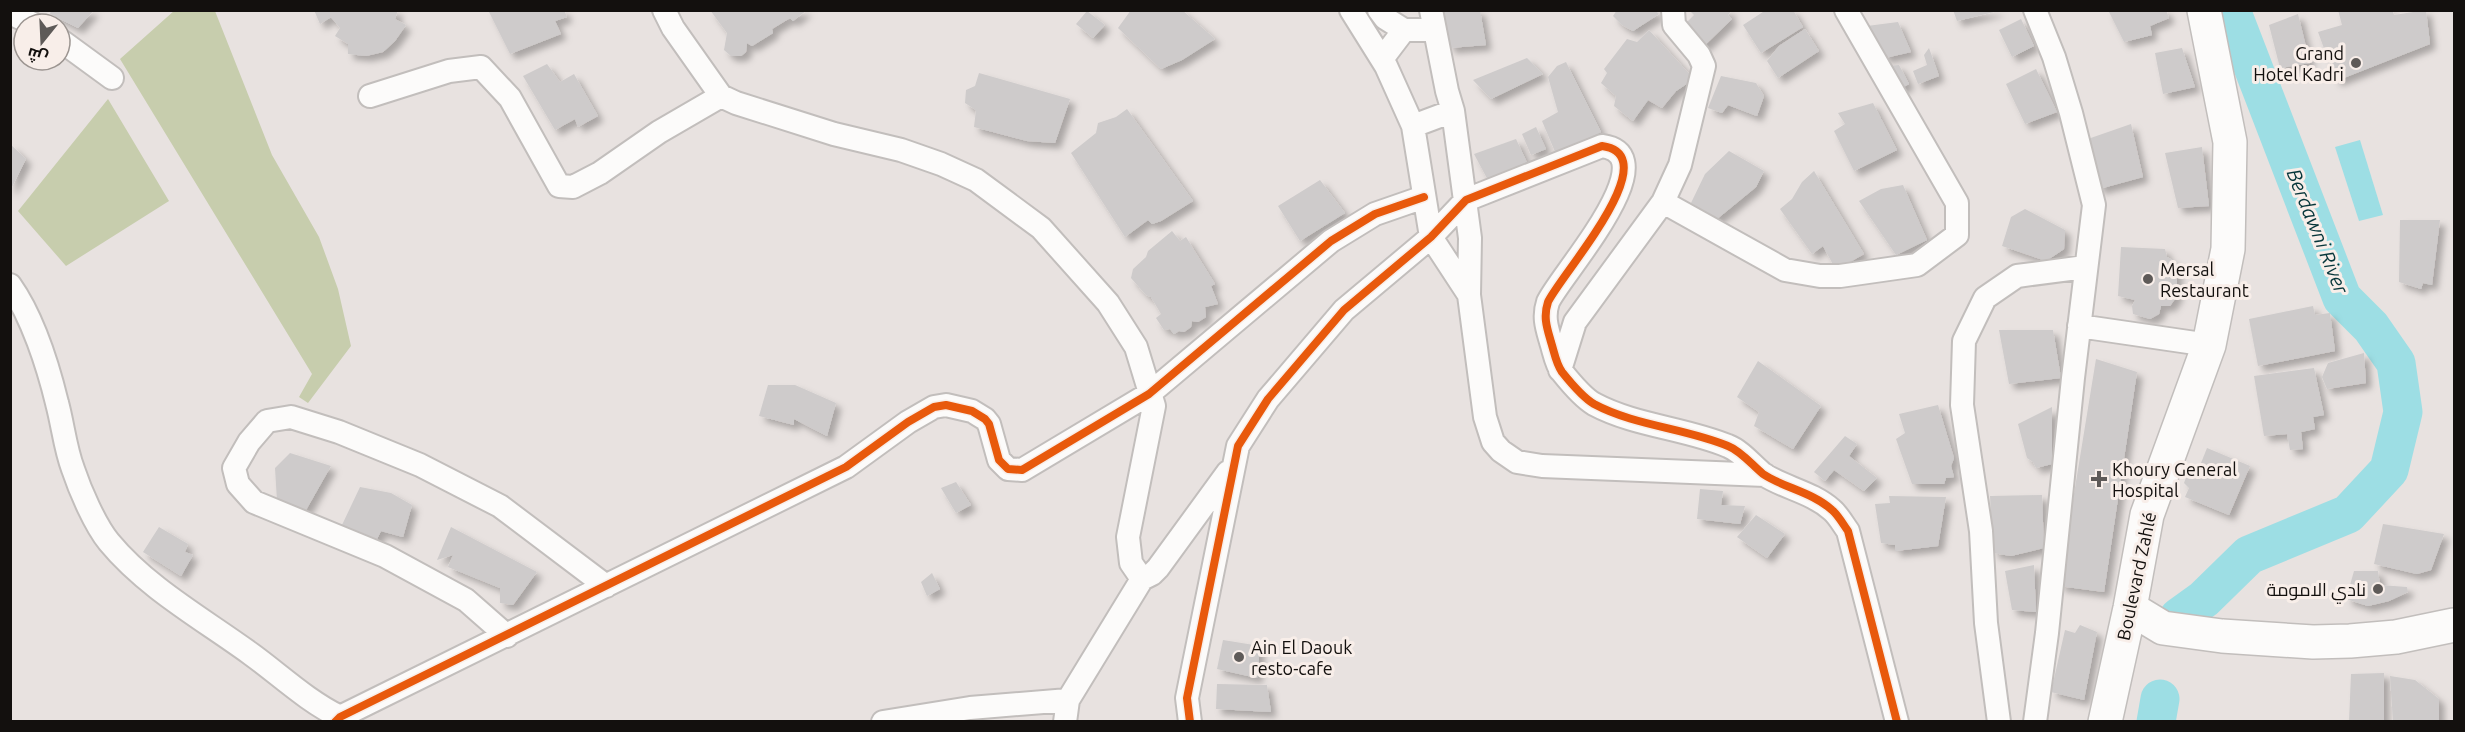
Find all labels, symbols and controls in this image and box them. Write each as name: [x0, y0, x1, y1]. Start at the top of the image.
north arrow: [12, 12, 72, 72]
place label: Grand Hotel Kadri: [2253, 43, 2344, 84]
text: ش: [25, 44, 50, 68]
marker: Grand Hotel Kadri: [2349, 56, 2363, 70]
water label: Berdawni River: [2282, 165, 2354, 298]
place label: Mersal Restaurant: [2160, 259, 2249, 300]
marker: Mersal Restaurant: [2141, 272, 2155, 286]
place label: Khoury General Hospital: [2112, 459, 2237, 500]
marker: Khoury General Hospital: [2090, 470, 2108, 488]
street label: Boulevard Zahlé: [2113, 510, 2159, 642]
place label: نادي الامومة: [2267, 579, 2366, 604]
marker: نادي الامومة: [2371, 582, 2385, 596]
place label: Ain El Daouk resto-cafe: [1251, 637, 1352, 678]
marker: Ain El Daouk resto-cafe: [1232, 650, 1246, 664]

